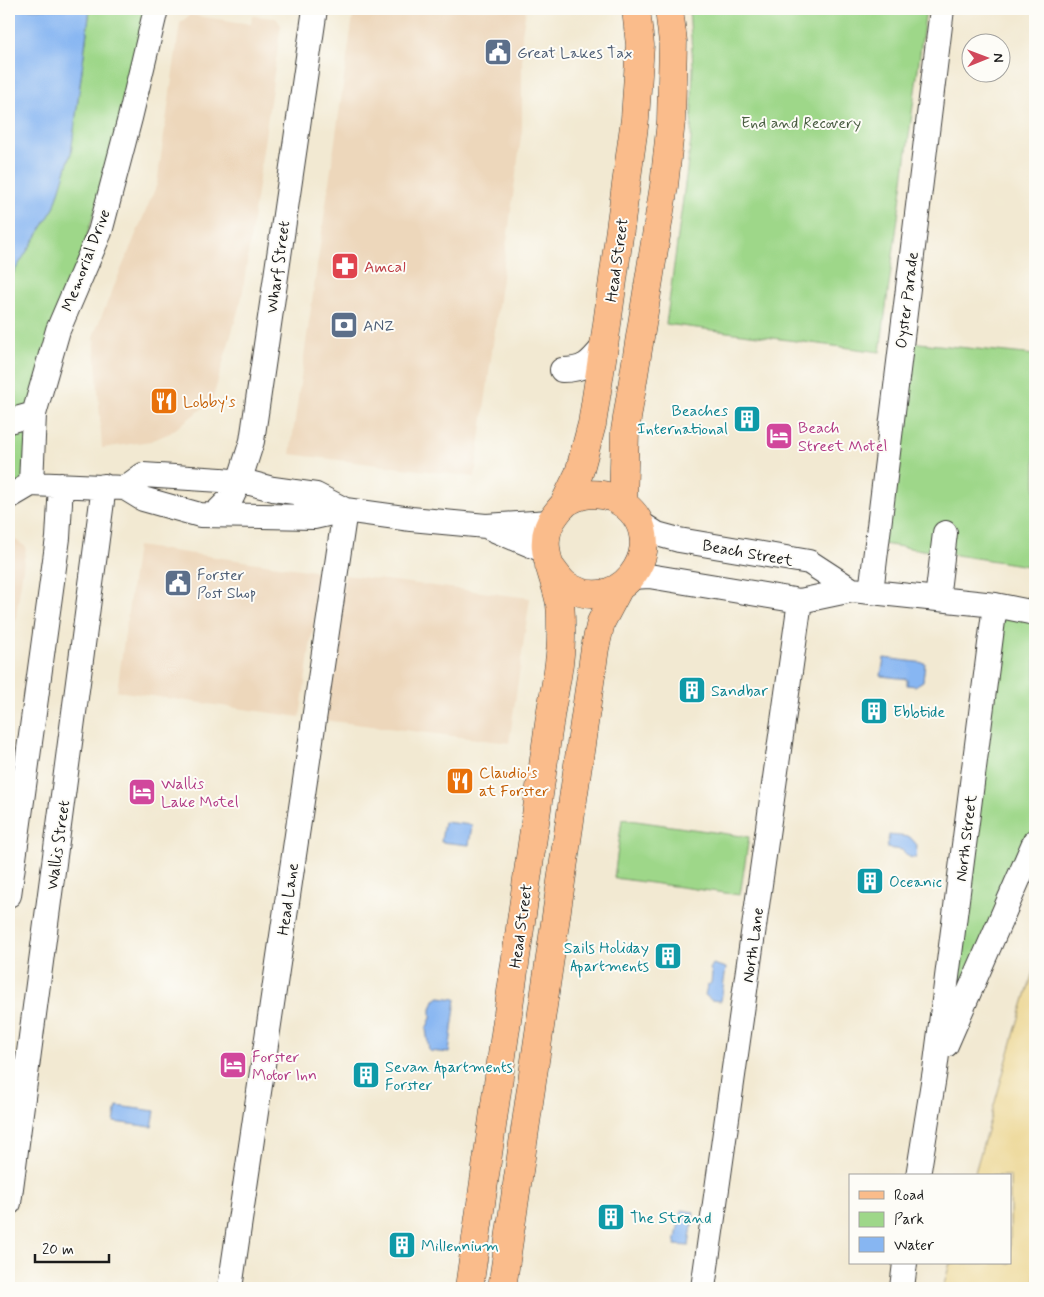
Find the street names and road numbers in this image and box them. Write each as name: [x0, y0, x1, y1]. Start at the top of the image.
street label: Memorial Drive: [57, 206, 116, 315]
street label: Head Street: [601, 216, 634, 304]
street label: Wharf Street: [262, 220, 295, 315]
street label: Oyster Parade: [891, 251, 924, 350]
street label: Beach Street: [701, 535, 795, 572]
street label: North Street: [951, 793, 982, 883]
street label: Wallis Street: [42, 799, 75, 891]
street label: Head Lane: [273, 861, 304, 937]
street label: Head Street: [505, 882, 538, 970]
street label: North Lane: [738, 906, 769, 984]

